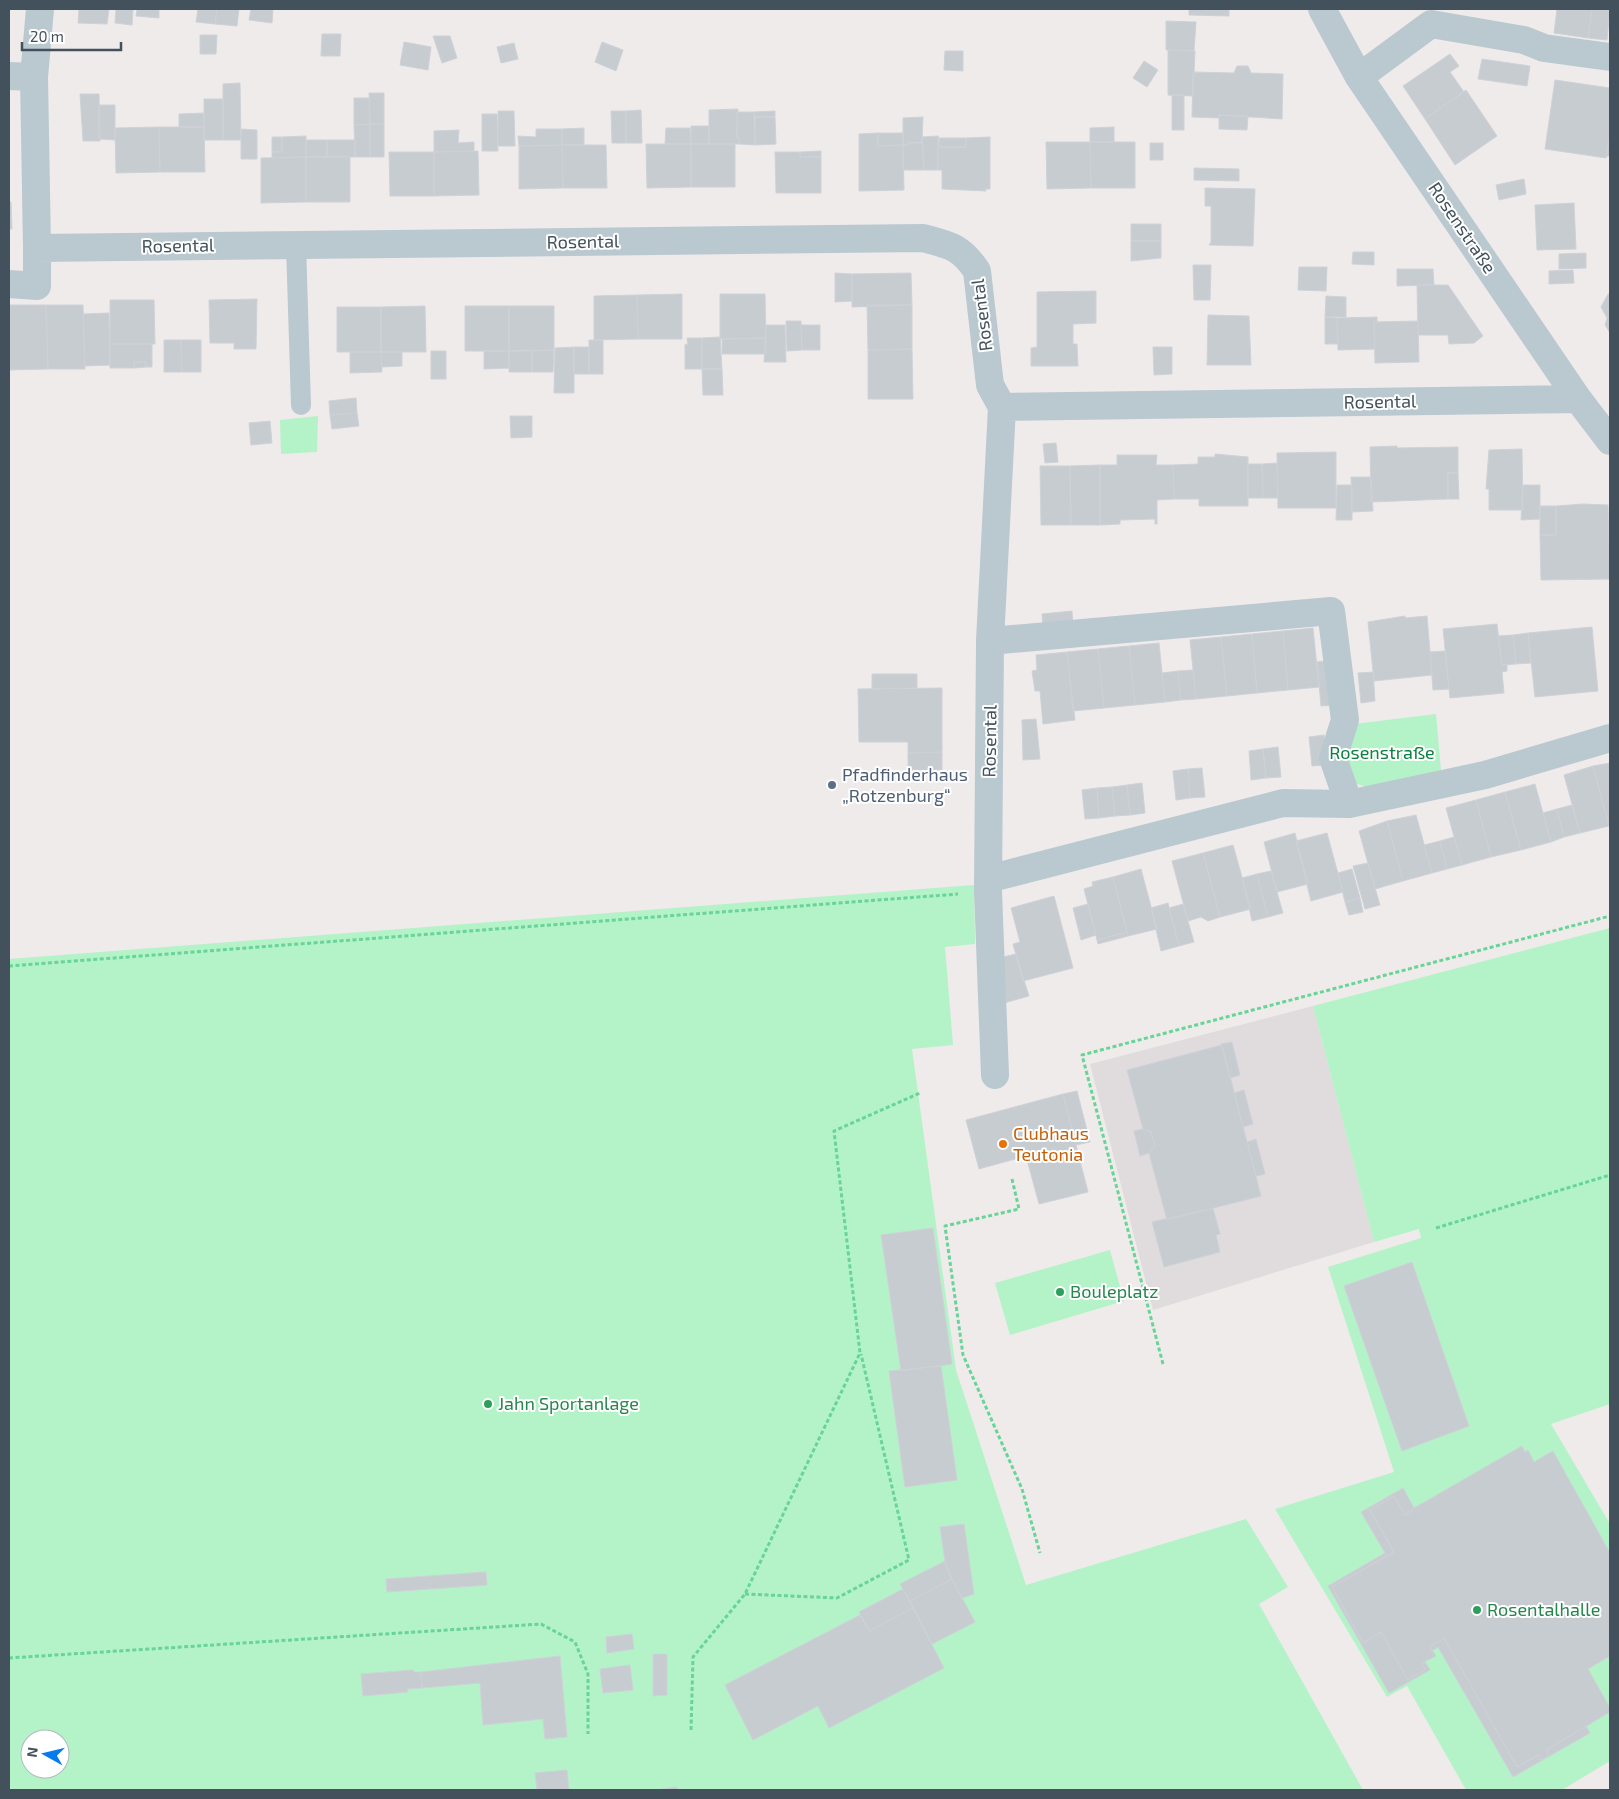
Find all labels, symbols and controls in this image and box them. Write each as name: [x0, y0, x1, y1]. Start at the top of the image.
scale bar: [22, 20, 121, 52]
text: 20 m: [30, 27, 64, 45]
street label: Rosenstraße: [1424, 178, 1501, 277]
street label: Rosental: [546, 229, 620, 253]
street label: Rosental: [141, 233, 215, 257]
street label: Rosental: [966, 277, 996, 353]
street label: Rosental: [1343, 389, 1417, 413]
street label: Rosental: [977, 704, 1001, 777]
park label: Rosenstraße: [1329, 741, 1435, 763]
place label: Pfadfinderhaus „Rotzenburg“: [842, 763, 968, 806]
marker: Pfadfinderhaus „Rotzenburg“: [826, 779, 838, 791]
place label: Clubhaus Teutonia: [1013, 1122, 1089, 1165]
marker: Clubhaus Teutonia: [997, 1138, 1009, 1150]
place label: Bouleplatz: [1070, 1280, 1158, 1302]
marker: Bouleplatz: [1054, 1286, 1066, 1298]
place label: Jahn Sportanlage: [498, 1392, 639, 1414]
marker: Jahn Sportanlage: [482, 1398, 494, 1410]
place label: Rosentalhalle: [1487, 1598, 1600, 1620]
marker: Rosentalhalle: [1471, 1604, 1483, 1616]
north arrow: [20, 1729, 70, 1779]
text: N: [23, 1746, 41, 1758]

